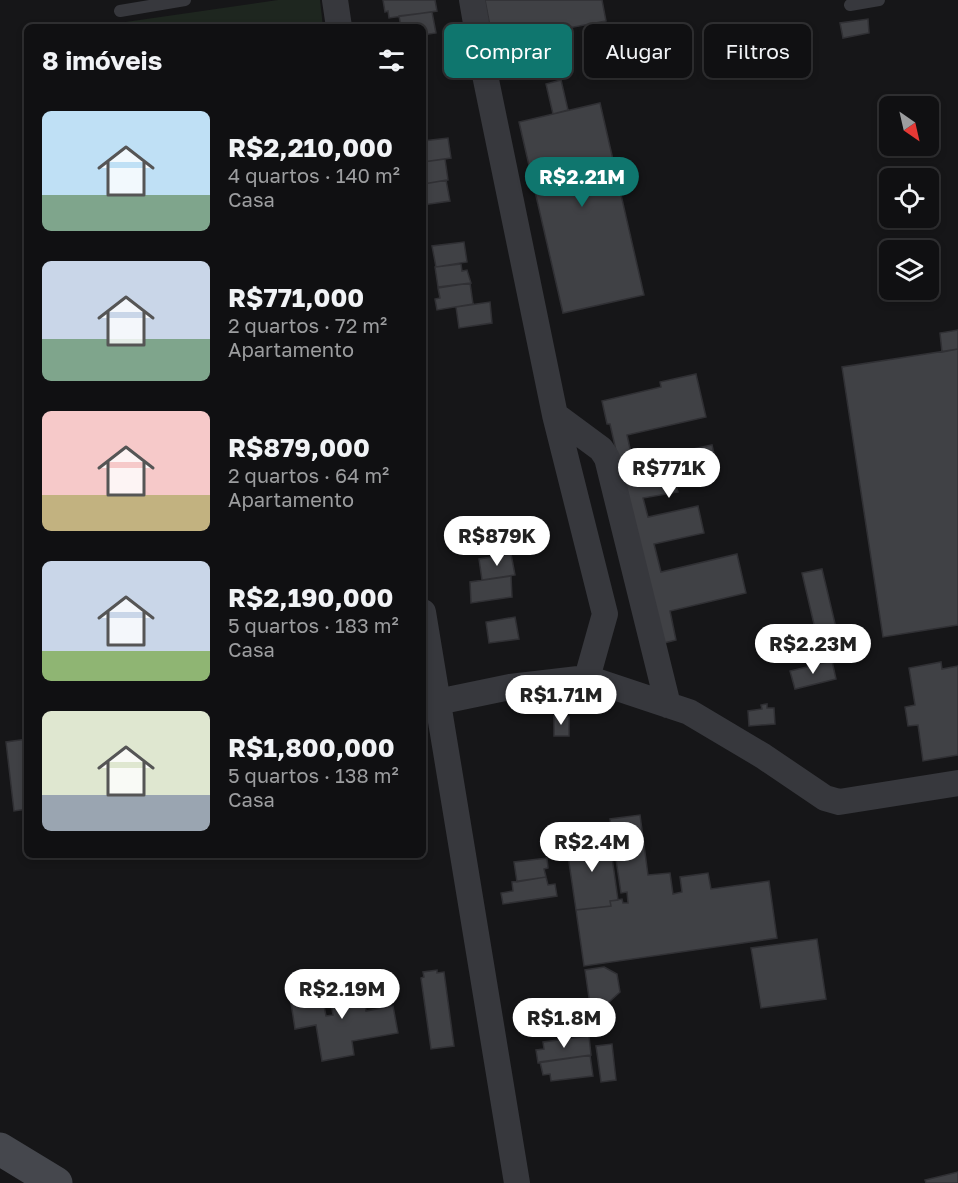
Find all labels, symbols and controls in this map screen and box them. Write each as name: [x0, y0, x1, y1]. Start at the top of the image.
chip: Comprar: [444, 24, 572, 78]
chip: Alugar: [584, 24, 692, 78]
chip: Filtros: [704, 24, 811, 78]
icon: filters: [375, 44, 408, 77]
text: 8 imóveis: [42, 45, 162, 76]
north arrow: [879, 96, 939, 156]
map controls: [879, 96, 939, 300]
text: R$2,210,000: [228, 132, 393, 163]
icon: home: [90, 135, 162, 207]
pin: R$2.21M: [527, 157, 637, 208]
text: 4 quartos · 140 m²: [228, 163, 400, 187]
text: R$2.21M: [539, 164, 625, 188]
button: locate: [879, 168, 939, 228]
text: Casa: [228, 187, 275, 211]
button: layers: [879, 240, 939, 300]
text: R$771,000: [228, 282, 364, 313]
icon: home: [90, 285, 162, 357]
text: 2 quartos · 72 m²: [228, 313, 387, 337]
text: Apartamento: [228, 337, 354, 361]
text: R$879,000: [228, 432, 370, 463]
icon: home: [90, 435, 162, 507]
pin: R$771K: [620, 448, 718, 499]
text: R$771K: [632, 455, 706, 479]
text: 2 quartos · 64 m²: [228, 463, 389, 487]
text: Apartamento: [228, 487, 354, 511]
pin: R$879K: [448, 516, 546, 567]
text: R$879K: [458, 523, 536, 547]
text: R$2,190,000: [228, 582, 394, 613]
icon: home: [90, 585, 162, 657]
text: 5 quartos · 183 m²: [228, 613, 399, 637]
pin: R$2.23M: [758, 624, 868, 675]
text: R$2.23M: [769, 631, 857, 655]
text: Casa: [228, 637, 275, 661]
pin: R$1.71M: [506, 675, 616, 726]
text: R$1.71M: [520, 682, 603, 706]
text: R$1,800,000: [228, 732, 395, 763]
icon: home: [90, 735, 162, 807]
text: 5 quartos · 138 m²: [228, 763, 399, 787]
text: Casa: [228, 787, 275, 811]
pin: R$2.4M: [543, 822, 641, 873]
text: R$2.4M: [554, 829, 630, 853]
pin: R$2.19M: [287, 969, 397, 1020]
text: R$2.19M: [299, 976, 385, 1000]
pin: R$1.8M: [515, 998, 613, 1049]
text: R$1.8M: [527, 1005, 601, 1029]

